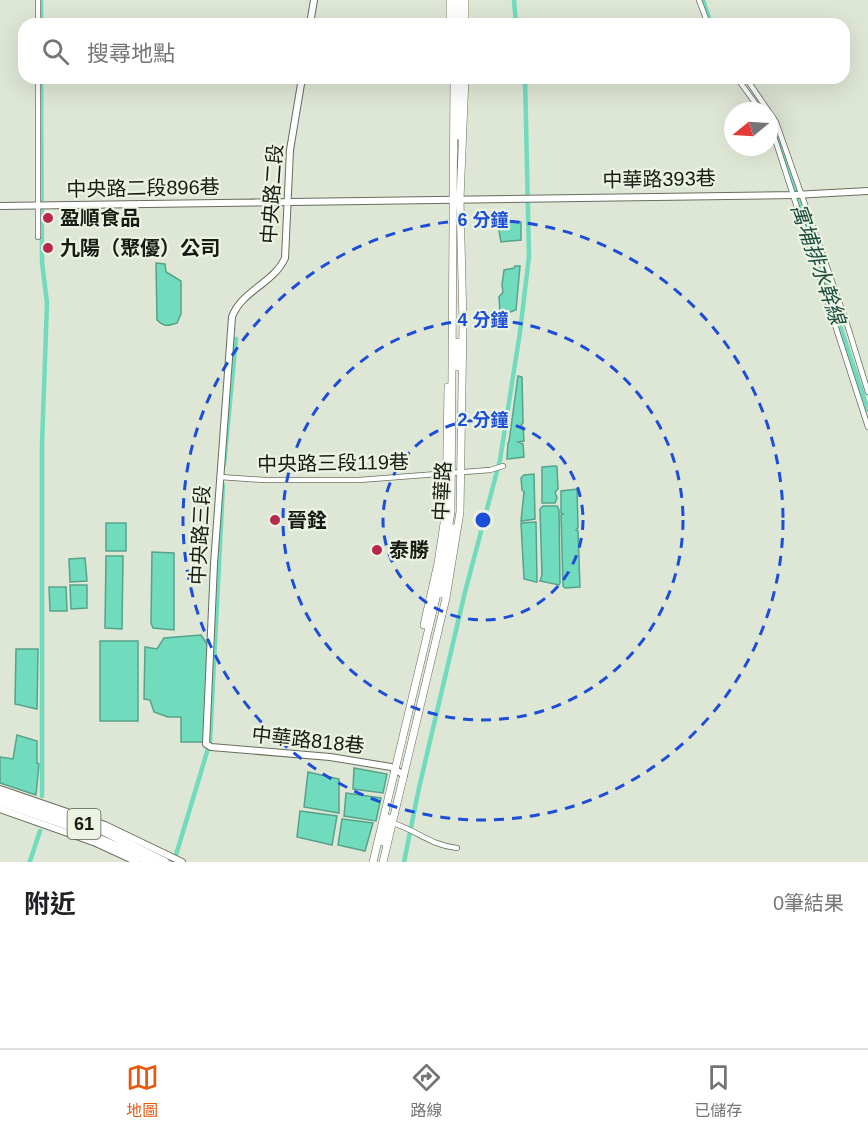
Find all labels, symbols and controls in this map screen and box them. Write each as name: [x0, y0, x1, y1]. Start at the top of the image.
search box: [18, 18, 850, 84]
icon: search: [39, 35, 72, 68]
text: 搜尋地點: [87, 41, 175, 66]
north arrow: [724, 102, 778, 156]
street label: 中央路二段: [258, 143, 286, 245]
street label: 中華路393巷: [602, 167, 716, 191]
street label: 中央路二段896巷: [66, 176, 220, 200]
water label: 寓埔排水幹線: [787, 201, 851, 329]
place label: 盈順食品: [60, 207, 140, 229]
text: 6 分鐘: [457, 210, 509, 230]
marker: 盈順食品: [41, 211, 55, 225]
place label: 九陽（聚優）公司: [60, 237, 220, 259]
marker: 九陽（聚優）公司: [41, 241, 55, 255]
text: 4 分鐘: [457, 310, 509, 330]
text: 2 分鐘: [457, 410, 509, 430]
street label: 中央路三段119巷: [257, 451, 409, 475]
street label: 中華路: [429, 460, 455, 522]
street label: 中央路三段: [186, 484, 214, 586]
place label: 晉銓: [287, 509, 327, 531]
centre of rings: [473, 510, 493, 530]
marker: 晉銓: [268, 513, 282, 527]
place label: 泰勝: [389, 539, 429, 561]
marker: 泰勝: [370, 543, 384, 557]
street label: 中華路818巷: [250, 723, 366, 757]
road number: 61: [68, 809, 100, 839]
text: 附近: [24, 889, 76, 919]
text: 0筆結果: [773, 892, 844, 914]
tab: 地圖: [126, 1061, 159, 1121]
tab: 路線: [410, 1061, 443, 1121]
tab: 已儲存: [694, 1061, 742, 1121]

